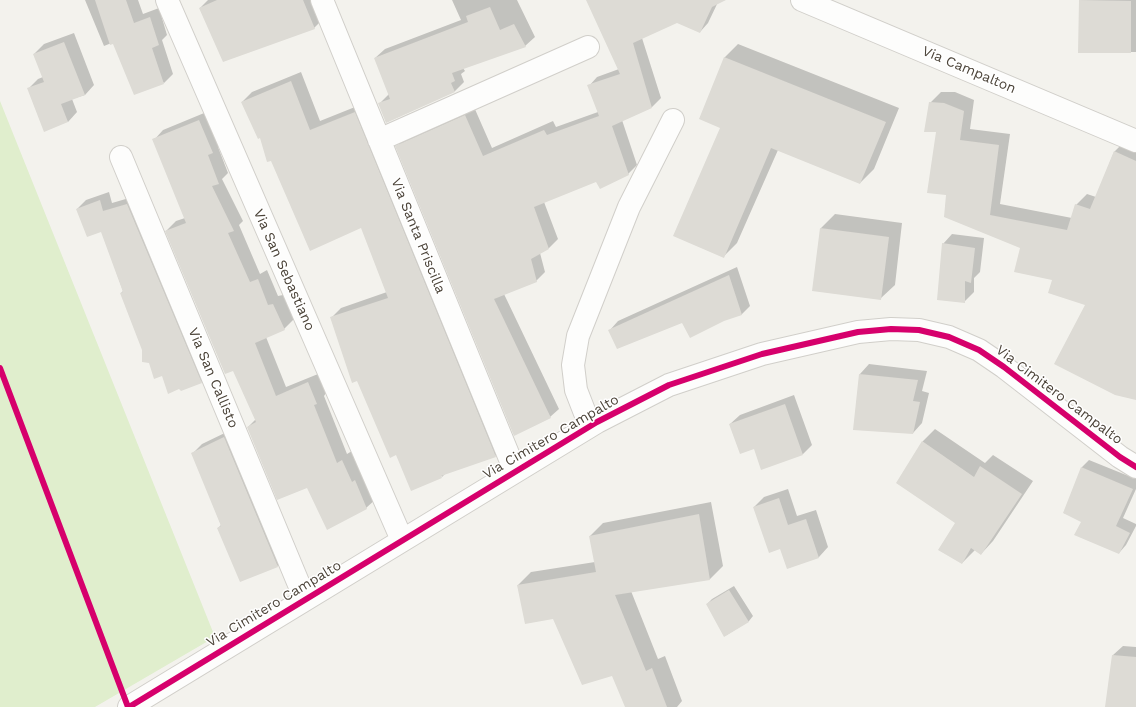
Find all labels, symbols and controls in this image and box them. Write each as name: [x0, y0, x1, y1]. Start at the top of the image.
street label: Via Campalton: [920, 43, 1018, 97]
street label: Via Santa Priscilla: [387, 176, 449, 296]
street label: Via San Sebastiano: [250, 207, 318, 333]
street label: Via San Callisto: [184, 325, 242, 431]
street label: Via Cimitero Campalto: [992, 342, 1126, 448]
street label: Via Cimitero Campalto: [480, 391, 622, 483]
street label: Via Cimitero Campalto: [204, 557, 344, 651]

